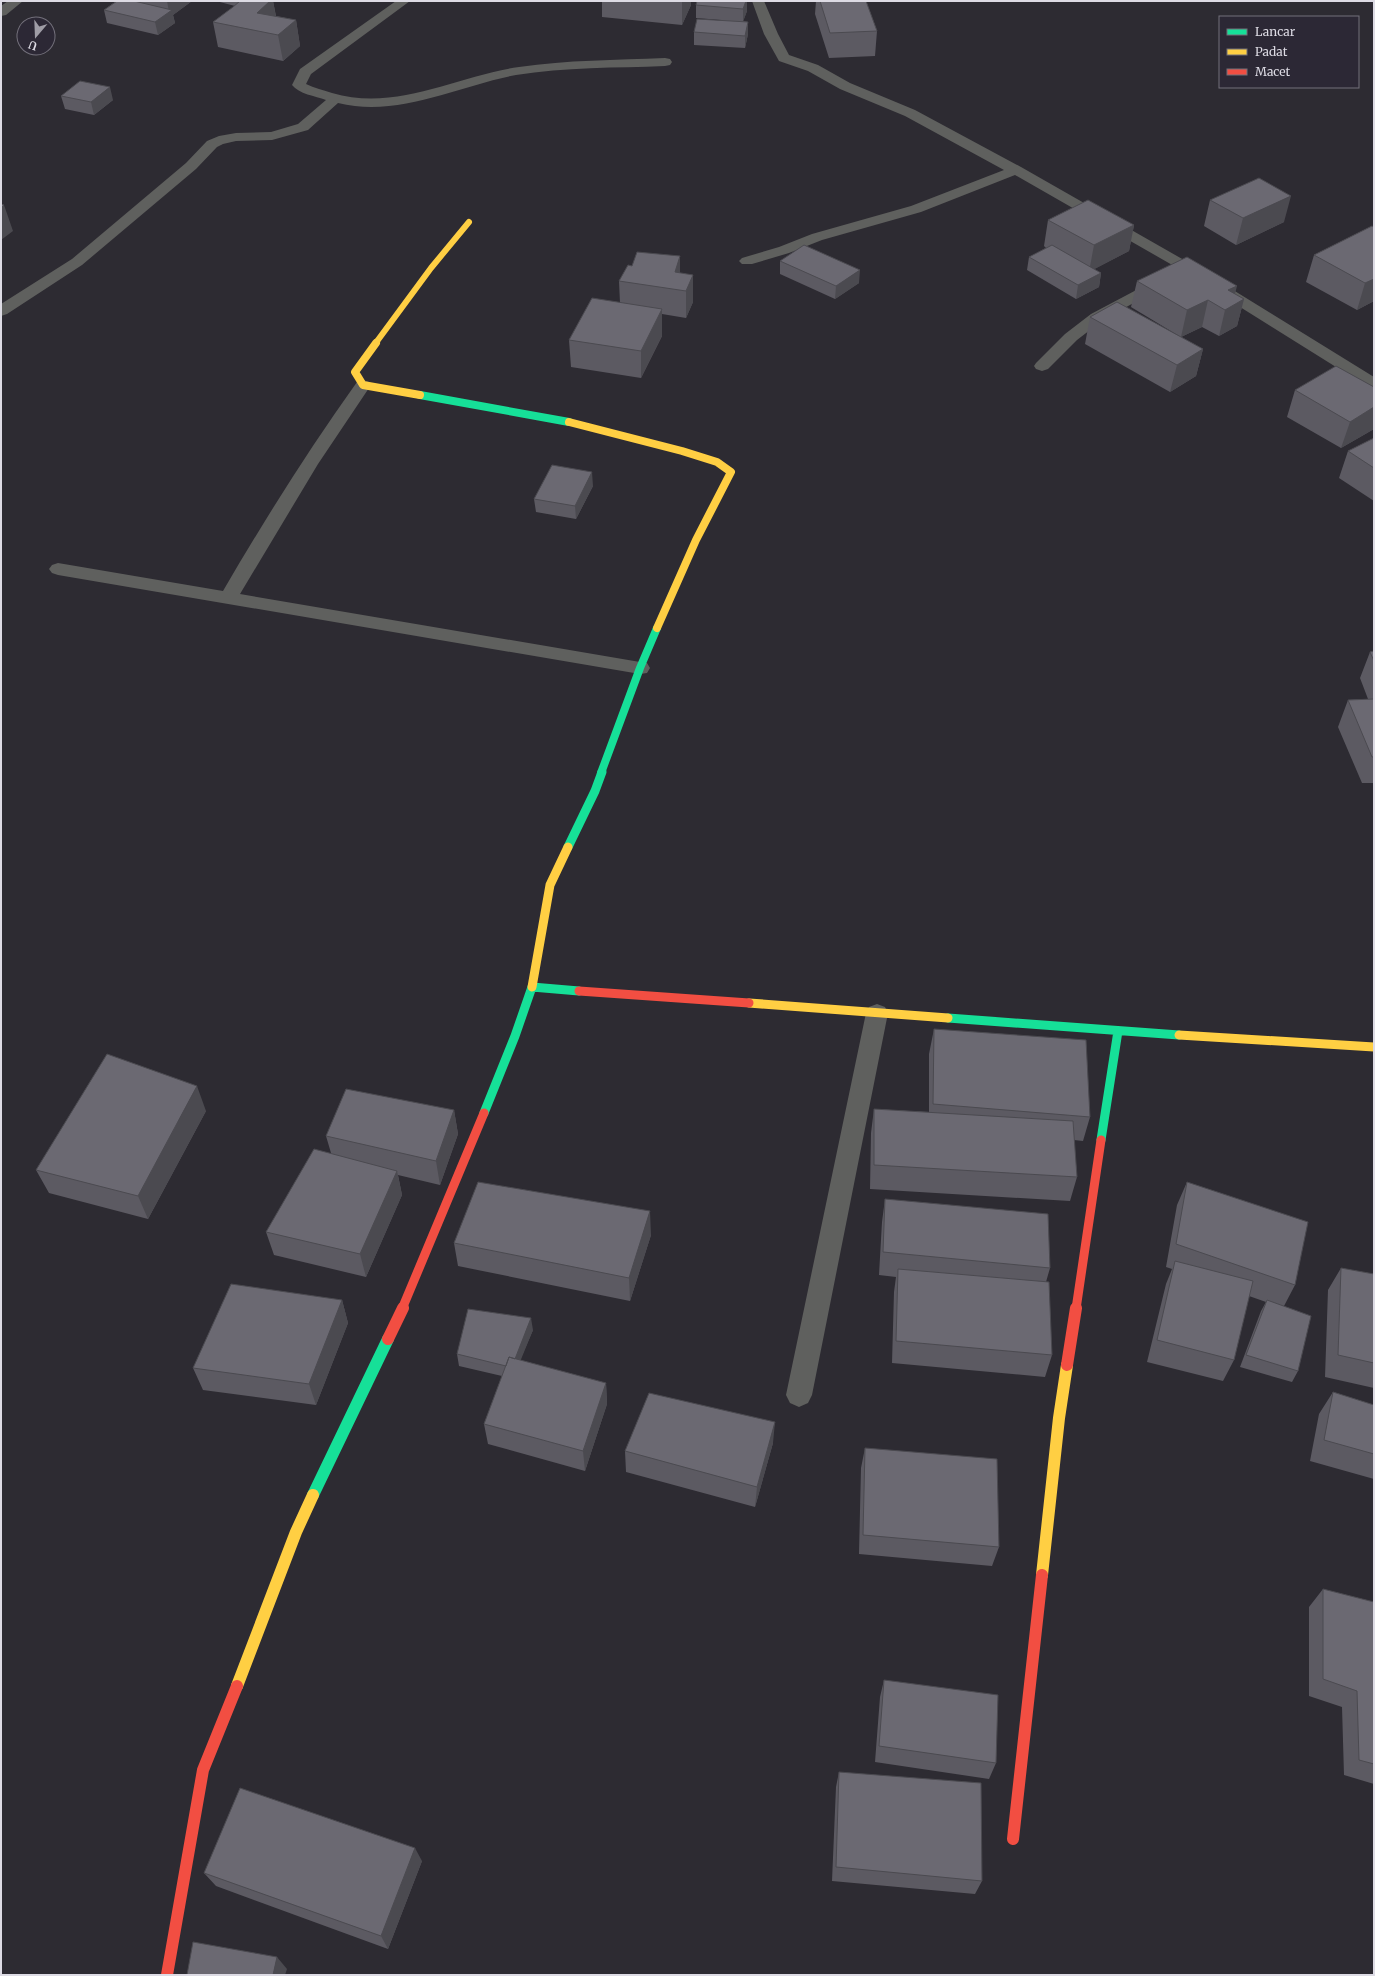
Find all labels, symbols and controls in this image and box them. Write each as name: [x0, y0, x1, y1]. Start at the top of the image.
north arrow: [16, 16, 56, 56]
legend: [1219, 16, 1359, 88]
text: Lancar: [1255, 24, 1296, 39]
text: U: [26, 37, 39, 53]
text: Padat: [1255, 44, 1288, 59]
text: Macet: [1255, 64, 1291, 79]

